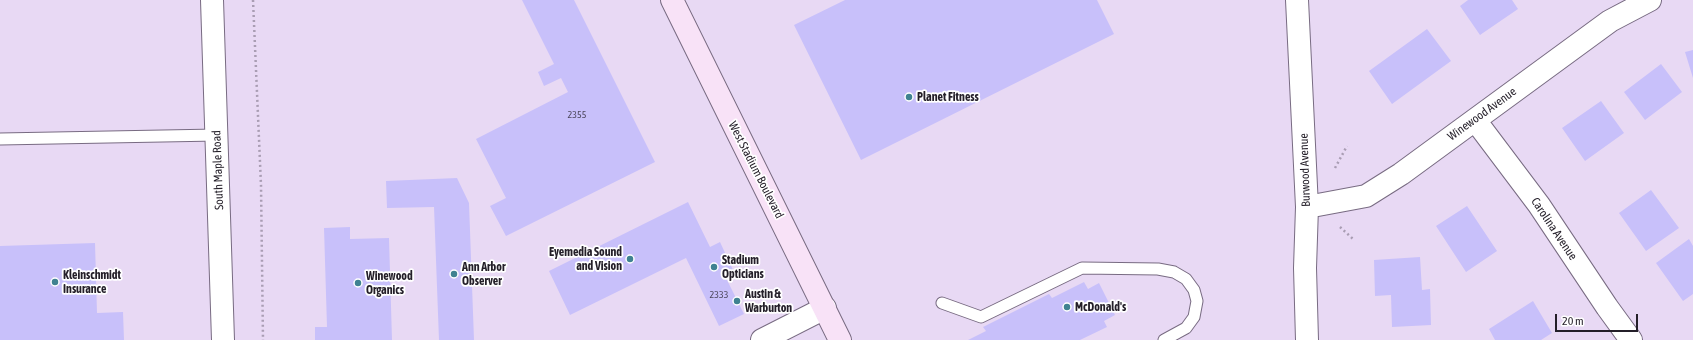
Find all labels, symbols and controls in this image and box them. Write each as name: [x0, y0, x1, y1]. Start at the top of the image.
street label: Winewood Avenue: [1445, 84, 1519, 144]
place label: Planet Fitness: [917, 90, 979, 104]
marker: Planet Fitness: [904, 92, 914, 102]
house number: 2355: [568, 109, 586, 121]
street label: West Stadium Boulevard: [725, 119, 787, 221]
street label: South Maple Road: [209, 130, 227, 210]
street label: Burwood Avenue: [1297, 133, 1313, 207]
street label: Carolina Avenue: [1528, 195, 1580, 263]
place label: Eyemedia Sound and Vision: [549, 245, 622, 273]
place label: Stadium Opticians: [722, 253, 764, 281]
marker: Eyemedia Sound and Vision: [625, 254, 635, 264]
place label: Ann Arbor Observer: [462, 260, 505, 288]
marker: Stadium Opticians: [709, 262, 719, 272]
place label: Kleinschmidt Insurance: [63, 268, 121, 296]
place label: Winewood Organics: [366, 269, 413, 297]
marker: Ann Arbor Observer: [449, 269, 459, 279]
marker: Kleinschmidt Insurance: [50, 277, 60, 287]
marker: Winewood Organics: [353, 278, 363, 288]
place label: Austin & Warburton: [745, 287, 792, 315]
house number: 2333: [710, 289, 728, 301]
marker: Austin & Warburton: [732, 296, 742, 306]
place label: McDonald's: [1075, 300, 1126, 314]
marker: McDonald's: [1062, 302, 1072, 312]
scale bar: [1557, 306, 1640, 332]
text: 20 m: [1562, 314, 1584, 328]

